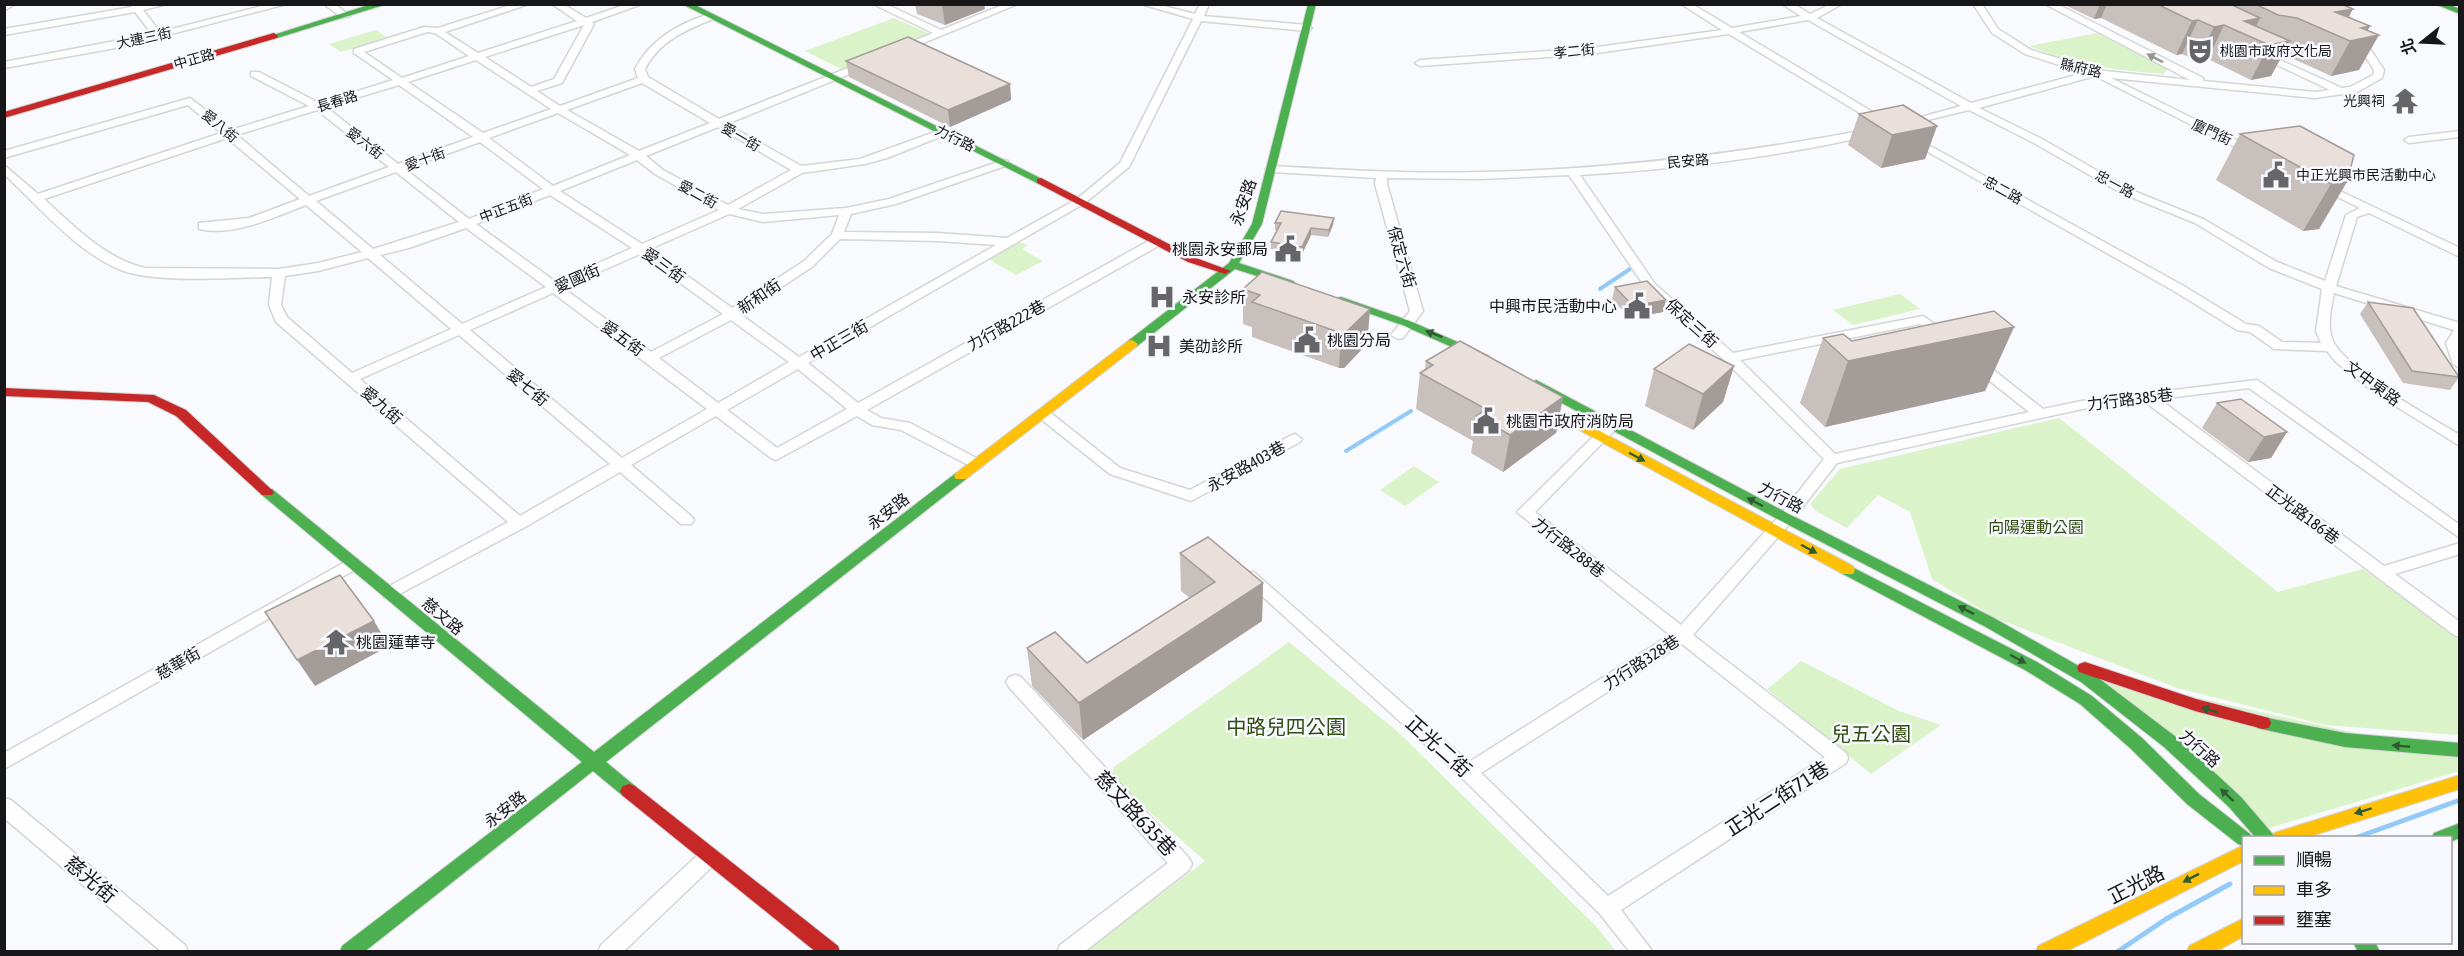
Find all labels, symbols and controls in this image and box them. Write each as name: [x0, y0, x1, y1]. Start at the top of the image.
north arrow: [2392, 12, 2452, 72]
street label: 大連三街: [115, 24, 173, 52]
theatre icon: 桃園市政府文化局: [2185, 36, 2215, 66]
text: 北: [2397, 36, 2419, 57]
street label: 孝二街: [1552, 41, 1596, 61]
place label: 桃園市政府文化局: [2220, 43, 2332, 59]
street label: 中正路: [172, 46, 216, 72]
one-way arrow: [2146, 53, 2164, 63]
street label: 縣府路: [2059, 55, 2103, 81]
temple icon: 光興祠: [2390, 86, 2420, 116]
street label: 長春路: [315, 87, 359, 115]
place label: 光興祠: [2343, 93, 2385, 109]
street label: 愛八街: [199, 106, 241, 146]
street label: 廈門街: [2190, 116, 2234, 148]
street label: 愛一街: [719, 120, 763, 154]
street label: 力行路: [933, 122, 977, 154]
street label: 愛六街: [344, 124, 386, 162]
street label: 愛十街: [403, 144, 447, 174]
street label: 民安路: [1666, 151, 1710, 171]
public building icon: 中正光興市民活動中心: [2261, 160, 2291, 190]
street label: 忠一路: [2093, 167, 2137, 201]
place label: 中正光興市民活動中心: [2296, 167, 2436, 183]
street label: 忠二路: [1981, 173, 2025, 207]
street label: 永安路: [1227, 176, 1259, 228]
street label: 愛二街: [676, 177, 720, 211]
street label: 中正五街: [477, 190, 535, 226]
street label: 保定六街: [1385, 224, 1419, 290]
public building icon: 桃園永安郵局: [1273, 234, 1303, 264]
place label: 桃園永安郵局: [1172, 240, 1268, 258]
street label: 愛三街: [639, 244, 689, 286]
street label: 愛國街: [551, 260, 603, 296]
street label: 新和街: [734, 275, 784, 317]
hospital icon: 永安診所: [1147, 282, 1177, 312]
place label: 永安診所: [1182, 288, 1246, 306]
public building icon: 中興市民活動中心: [1622, 291, 1652, 321]
street label: 保定三街: [1662, 295, 1722, 351]
street label: 力行路222巷: [964, 296, 1048, 354]
place label: 中興市民活動中心: [1489, 297, 1617, 315]
street label: 中正三街: [807, 316, 871, 364]
street label: 愛五街: [598, 317, 648, 359]
public building icon: 桃園分局: [1292, 325, 1322, 355]
one-way arrow: [1424, 328, 1442, 338]
hospital icon: 美劭診所: [1144, 331, 1174, 361]
place label: 桃園分局: [1327, 331, 1391, 349]
place label: 美劭診所: [1179, 337, 1243, 355]
street label: 文中東路: [2342, 357, 2404, 409]
street label: 愛七街: [504, 365, 552, 409]
street label: 愛九街: [358, 382, 406, 428]
street label: 力行路385巷: [2086, 385, 2174, 413]
public building icon: 桃園市政府消防局: [1471, 406, 1501, 436]
place label: 桃園市政府消防局: [1506, 412, 1634, 430]
street label: 永安路403巷: [1204, 437, 1288, 495]
one-way arrow: [1629, 452, 1646, 462]
street label: 力行路: [1756, 478, 1806, 516]
street label: 正光路186巷: [2263, 481, 2343, 547]
street label: 永安路: [864, 489, 912, 533]
one-way arrow: [1746, 497, 1763, 507]
street label: 力行路288巷: [1529, 513, 1609, 581]
park label: 向陽運動公園: [1988, 518, 2084, 536]
one-way arrow: [1800, 544, 1817, 554]
street label: 慈文路: [419, 594, 467, 638]
one-way arrow: [1957, 606, 1974, 615]
temple icon: 桃園蓮華寺: [321, 627, 351, 657]
street label: 力行路328巷: [1600, 631, 1682, 693]
place label: 桃園蓮華寺: [356, 633, 436, 651]
street label: 慈華街: [153, 643, 203, 683]
one-way arrow: [2010, 654, 2027, 664]
one-way arrow: [2201, 705, 2219, 714]
street label: 正光二街: [1402, 711, 1476, 781]
park label: 中路兒四公園: [1226, 715, 1346, 738]
park label: 兒五公園: [1831, 722, 1911, 745]
street label: 力行路: [2176, 725, 2224, 771]
one-way arrow: [2392, 741, 2411, 751]
street label: 正光二街71巷: [1721, 756, 1833, 840]
street label: 慈文路635巷: [1091, 766, 1181, 860]
street label: 永安路: [481, 787, 529, 831]
one-way arrow: [2220, 788, 2234, 802]
one-way arrow: [2354, 807, 2372, 816]
legend: [2242, 836, 2452, 944]
text: 順暢: [2296, 849, 2332, 870]
street label: 慈光街: [61, 851, 121, 907]
street label: 正光路: [2104, 860, 2168, 908]
one-way arrow: [2183, 873, 2200, 883]
text: 車多: [2296, 879, 2332, 900]
text: 壅塞: [2296, 909, 2332, 930]

